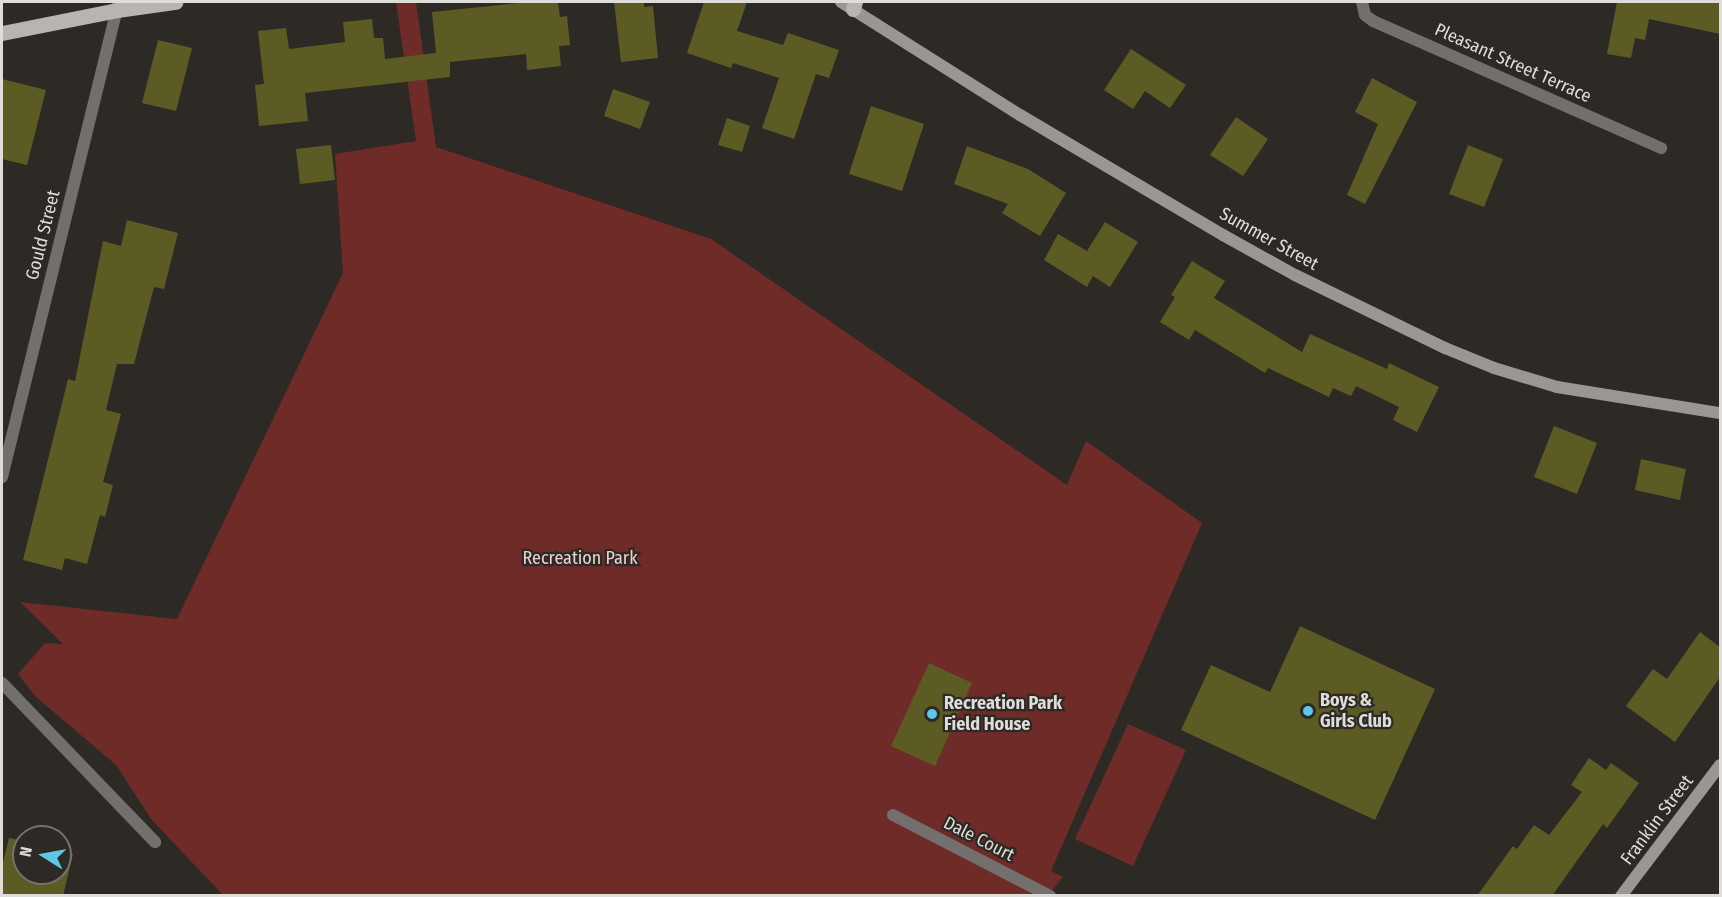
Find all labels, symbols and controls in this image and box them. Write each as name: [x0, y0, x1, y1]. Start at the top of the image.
street label: Pleasant Street Terrace: [1431, 19, 1595, 107]
street label: Gould Street: [21, 188, 65, 282]
street label: Summer Street: [1216, 203, 1322, 275]
park label: Recreation Park: [522, 547, 638, 569]
place label: Boys & Girls Club: [1320, 690, 1392, 732]
place label: Recreation Park Field House: [944, 693, 1062, 736]
marker: Boys & Girls Club: [1301, 704, 1315, 718]
marker: Recreation Park Field House: [925, 707, 939, 721]
street label: Franklin Street: [1616, 771, 1698, 869]
street label: Dale Court: [940, 812, 1018, 866]
north arrow: [12, 825, 72, 885]
text: N: [16, 845, 36, 858]

